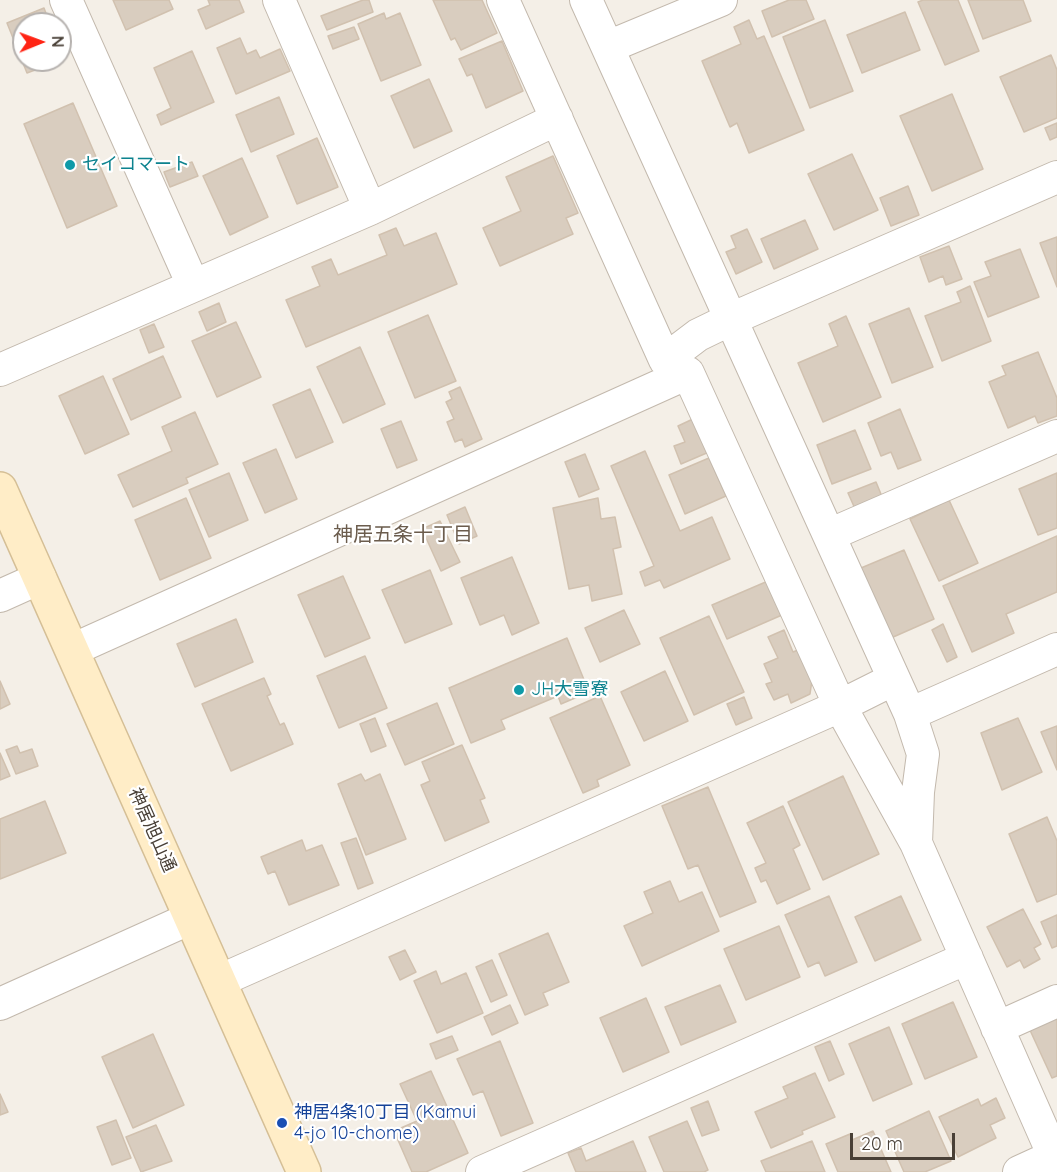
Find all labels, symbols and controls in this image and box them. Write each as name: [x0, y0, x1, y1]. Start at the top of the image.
north arrow: [12, 12, 72, 72]
text: N: [48, 36, 68, 48]
place label: セイコマート: [82, 154, 190, 176]
marker: セイコマート: [63, 158, 77, 172]
district label: 神居五条十丁目: [333, 523, 473, 547]
place label: JH大雪寮: [531, 679, 608, 701]
marker: JH大雪寮: [512, 683, 526, 697]
street label: 神居旭山通: [124, 784, 180, 876]
place label: 神居4条10丁目 (Kamui 4-jo 10-chome): [294, 1102, 476, 1144]
marker: 神居4条10丁目 (Kamui 4-jo 10-chome): [275, 1116, 289, 1130]
scale bar: [853, 1121, 958, 1159]
text: 20 m: [861, 1132, 903, 1155]

